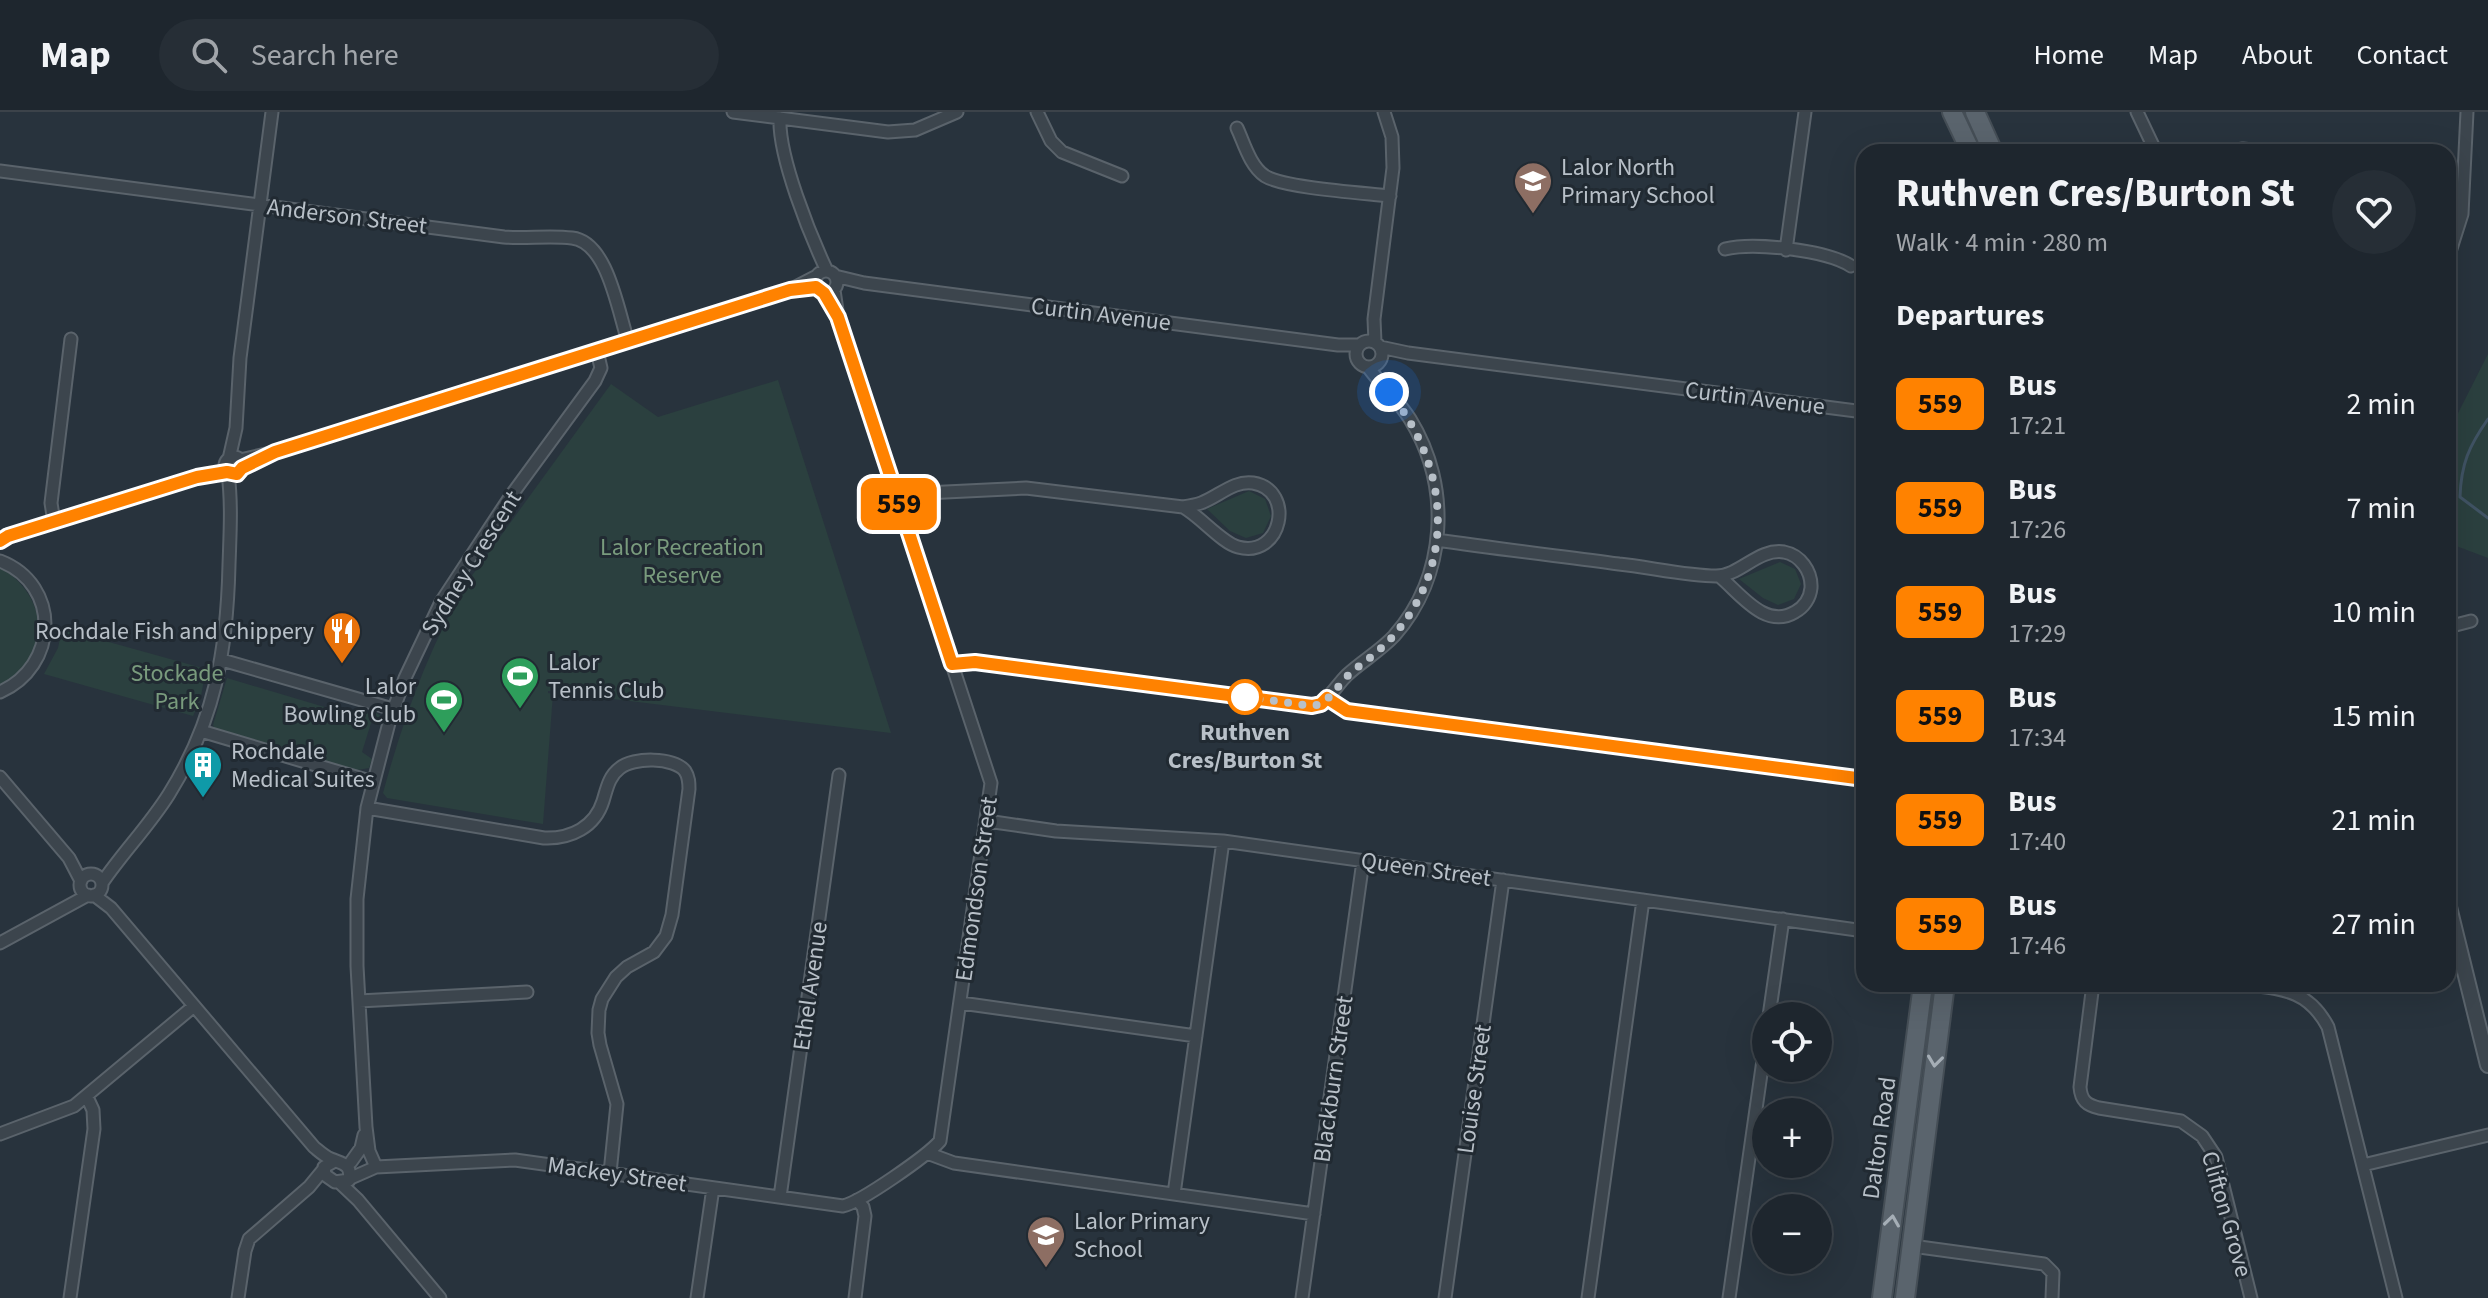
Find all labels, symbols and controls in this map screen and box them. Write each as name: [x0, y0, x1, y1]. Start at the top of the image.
search box: [159, 19, 719, 91]
text: Map: [40, 28, 111, 82]
icon: search: [187, 33, 231, 77]
text: Search here: [251, 34, 399, 77]
text: Home: [2033, 35, 2104, 75]
text: Map: [2148, 35, 2198, 75]
text: About: [2242, 35, 2313, 75]
text: Contact: [2357, 35, 2448, 75]
place label: Lalor North Primary School: [1561, 150, 1715, 213]
school or university icon: Lalor North Primary School: [1512, 160, 1554, 215]
text: Ruthven Cres/Burton St: [1896, 167, 2295, 221]
button: heart: [2332, 170, 2416, 254]
street label: Anderson Street: [265, 189, 429, 244]
text: Walk · 4 min · 280 m: [1896, 224, 2108, 261]
street label: Curtin Avenue: [1029, 289, 1173, 340]
text: Departures: [1896, 294, 2044, 337]
text: Bus: [2008, 364, 2056, 407]
your location: [1369, 372, 1409, 412]
street label: Curtin Avenue: [1683, 373, 1827, 424]
text: 2 min: [2346, 383, 2416, 426]
text: 559: [1918, 384, 1962, 424]
text: 17:21: [2008, 407, 2066, 444]
text: Bus: [2008, 468, 2056, 511]
line badge: 559: [853, 478, 945, 530]
street label: Sydney Crescent: [413, 484, 530, 643]
text: 559: [877, 484, 921, 524]
text: 7 min: [2346, 487, 2416, 530]
text: 559: [1918, 488, 1962, 528]
text: 17:26: [2008, 511, 2066, 548]
park label: Lalor Recreation Reserve: [600, 530, 764, 593]
text: Bus: [2008, 572, 2056, 615]
text: 10 min: [2332, 591, 2416, 634]
text: 559: [1918, 592, 1962, 632]
restaurant icon: Rochdale Fish and Chippery: [321, 610, 363, 665]
place label: Rochdale Fish and Chippery: [35, 614, 314, 649]
text: 17:29: [2008, 615, 2066, 652]
place label: Lalor Tennis Club: [548, 645, 664, 708]
sports icon: Lalor Tennis Club: [499, 655, 541, 710]
park label: Stockade Park: [131, 656, 223, 719]
place label: Lalor Bowling Club: [284, 669, 417, 732]
text: Bus: [2008, 676, 2056, 719]
sports icon: Lalor Bowling Club: [423, 679, 465, 734]
marker: Ruthven Cres/Burton St: [1228, 680, 1262, 714]
text: 15 min: [2332, 695, 2416, 738]
text: 559: [1918, 696, 1962, 736]
place label: Ruthven Cres/Burton St: [1168, 715, 1322, 778]
text: 17:34: [2008, 719, 2066, 756]
place label: Rochdale Medical Suites: [231, 734, 375, 797]
building icon: Rochdale Medical Suites: [182, 744, 224, 799]
text: Bus: [2008, 780, 2056, 823]
street label: Edmondson Street: [946, 794, 1007, 984]
text: 21 min: [2332, 799, 2416, 842]
text: 559: [1918, 800, 1962, 840]
text: 17:40: [2008, 823, 2066, 860]
street label: Queen Street: [1359, 843, 1493, 896]
text: Bus: [2008, 884, 2056, 927]
text: 27 min: [2332, 903, 2416, 946]
text: 559: [1918, 904, 1962, 944]
street label: Ethel Avenue: [784, 919, 837, 1053]
text: 17:46: [2008, 927, 2066, 964]
street label: Blackburn Street: [1304, 994, 1363, 1165]
map controls: [1752, 1002, 1832, 1274]
button: locate: [1752, 1002, 1832, 1082]
street label: Louise Street: [1448, 1022, 1501, 1156]
one-way arrow: [1927, 1055, 1944, 1068]
street label: Dalton Road: [1854, 1075, 1905, 1202]
button: +: [1752, 1098, 1832, 1178]
street label: Mackey Street: [545, 1147, 689, 1202]
street label: Clifton Grove: [2192, 1147, 2261, 1281]
button: −: [1752, 1194, 1832, 1274]
place label: Lalor Primary School: [1074, 1204, 1210, 1267]
school or university icon: Lalor Primary School: [1025, 1214, 1067, 1269]
one-way arrow: [1883, 1214, 1900, 1228]

